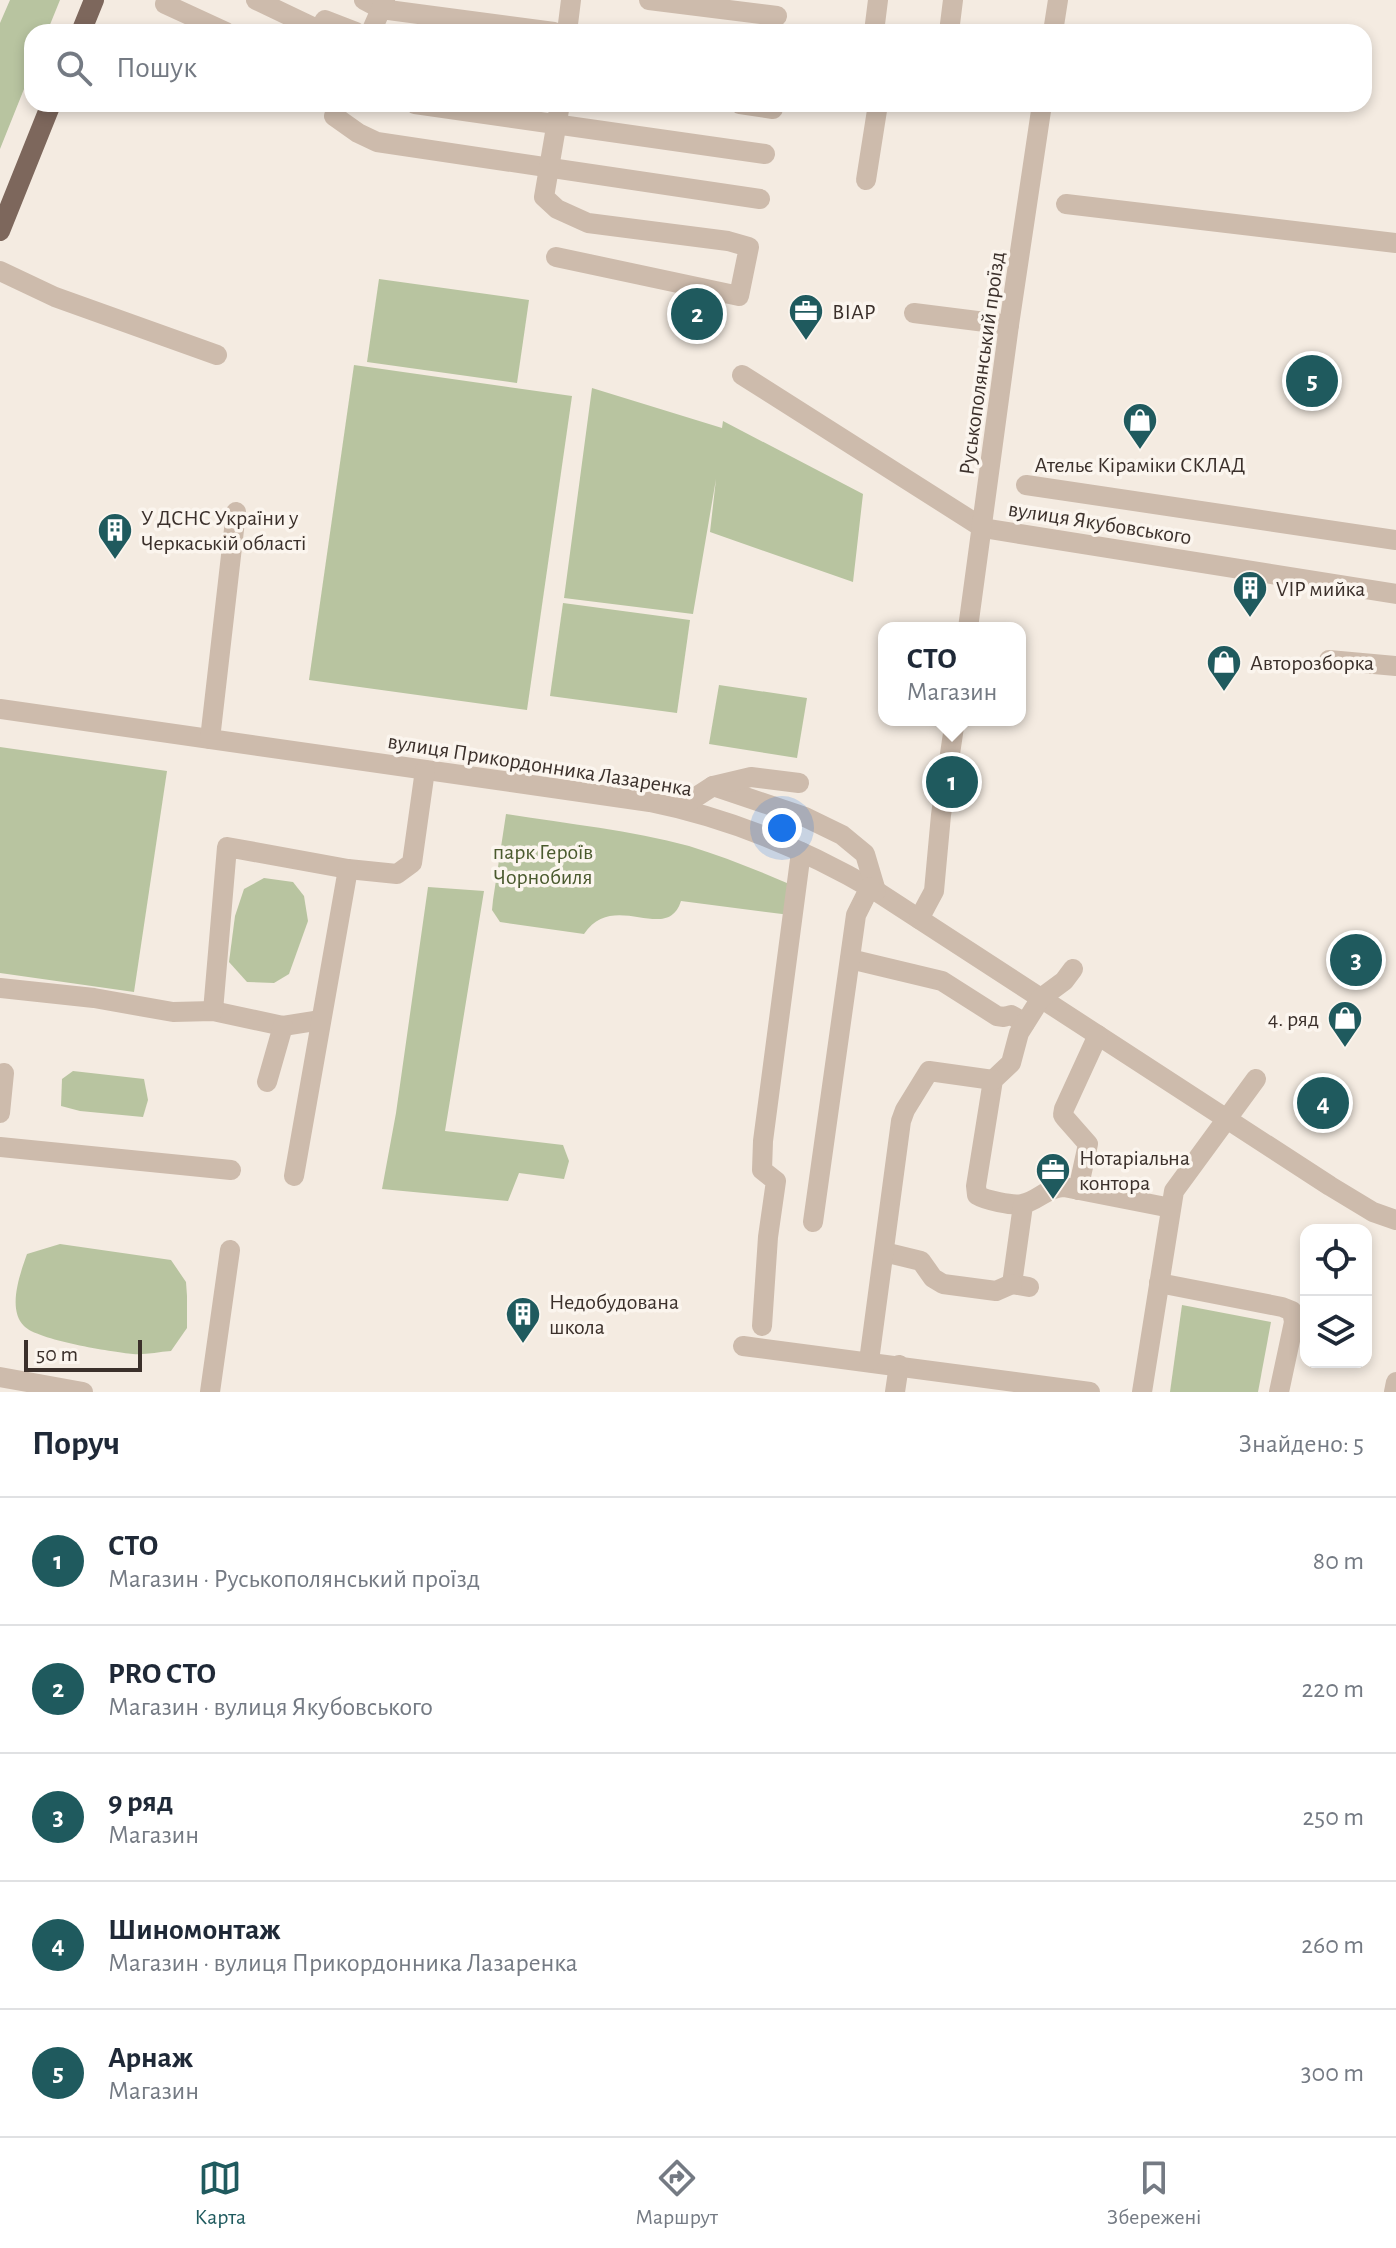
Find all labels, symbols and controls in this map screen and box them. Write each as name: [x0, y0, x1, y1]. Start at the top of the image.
search box: [24, 24, 1372, 112]
icon: search: [52, 46, 96, 90]
text: Пошук: [116, 53, 197, 83]
street label: Руськополянський проїзд: [955, 250, 1009, 476]
pin: 2: [671, 284, 723, 344]
office icon: ВІАР: [787, 292, 825, 342]
place label: ВІАР: [832, 301, 876, 323]
pin: 5: [1286, 351, 1338, 411]
shop icon: Ательє Кіраміки СКЛАД: [1121, 401, 1159, 451]
place label: Ательє Кіраміки СКЛАД: [1035, 454, 1245, 476]
street label: вулиця Якубовського: [1007, 498, 1193, 548]
place label: У ДСНС України у Черкаській області: [141, 507, 306, 554]
building icon: У ДСНС України у Черкаській області: [96, 511, 134, 561]
building icon: VIP мийка: [1231, 569, 1269, 619]
place label: VIP мийка: [1276, 578, 1365, 600]
popup: [878, 622, 1026, 726]
shop icon: Авторозборка: [1205, 643, 1243, 693]
text: СТО: [906, 644, 957, 674]
place label: Авторозборка: [1250, 652, 1374, 674]
text: Магазин: [906, 679, 998, 705]
street label: вулиця Прикордонника Лазаренка: [386, 730, 694, 800]
pin: 1: [926, 752, 978, 812]
your location: [762, 808, 802, 848]
park label: парк Героїв Чорнобиля: [493, 841, 593, 888]
pin: 3: [1330, 930, 1382, 990]
shop icon: 4. ряд: [1326, 999, 1364, 1049]
place label: 4. ряд: [1268, 1008, 1319, 1030]
pin: 4: [1297, 1073, 1349, 1133]
place label: Нотаріальна контора: [1079, 1147, 1190, 1194]
office icon: Нотаріальна контора: [1034, 1151, 1072, 1201]
map controls: [1300, 1224, 1372, 1368]
button: locate: [1300, 1224, 1372, 1296]
place label: Недобудована школа: [549, 1291, 679, 1338]
building icon: Недобудована школа: [504, 1295, 542, 1345]
button: layers: [1300, 1296, 1372, 1368]
scale bar: [24, 1336, 142, 1372]
text: 50 m: [36, 1343, 78, 1365]
text: Поруч: [32, 1427, 120, 1461]
text: Знайдено: 5: [1239, 1431, 1364, 1457]
text: СТО: [108, 1531, 159, 1561]
text: 1: [53, 1548, 63, 1574]
text: 80 m: [1313, 1548, 1364, 1574]
text: Магазин · Руськополянський проїзд: [108, 1566, 480, 1592]
text: PRO СТО: [108, 1659, 216, 1689]
text: 2: [52, 1676, 64, 1702]
text: 220 m: [1302, 1676, 1364, 1702]
text: Магазин · вулиця Якубовського: [108, 1694, 433, 1720]
text: 9 ряд: [108, 1787, 173, 1817]
text: 3: [52, 1804, 64, 1830]
text: 250 m: [1302, 1804, 1364, 1830]
text: Магазин: [108, 1822, 199, 1848]
text: Шиномонтаж: [108, 1915, 281, 1945]
text: 4: [51, 1932, 65, 1958]
text: 260 m: [1301, 1932, 1364, 1958]
text: Магазин · вулиця Прикордонника Лазаренка: [108, 1950, 578, 1976]
text: Арнаж: [108, 2043, 193, 2073]
text: 5: [52, 2060, 64, 2086]
text: 300 m: [1301, 2060, 1364, 2086]
text: Магазин: [108, 2078, 199, 2104]
tab: Карта: [195, 2156, 246, 2230]
tab: Маршрут: [635, 2156, 718, 2230]
tab: Збережені: [1107, 2156, 1201, 2230]

